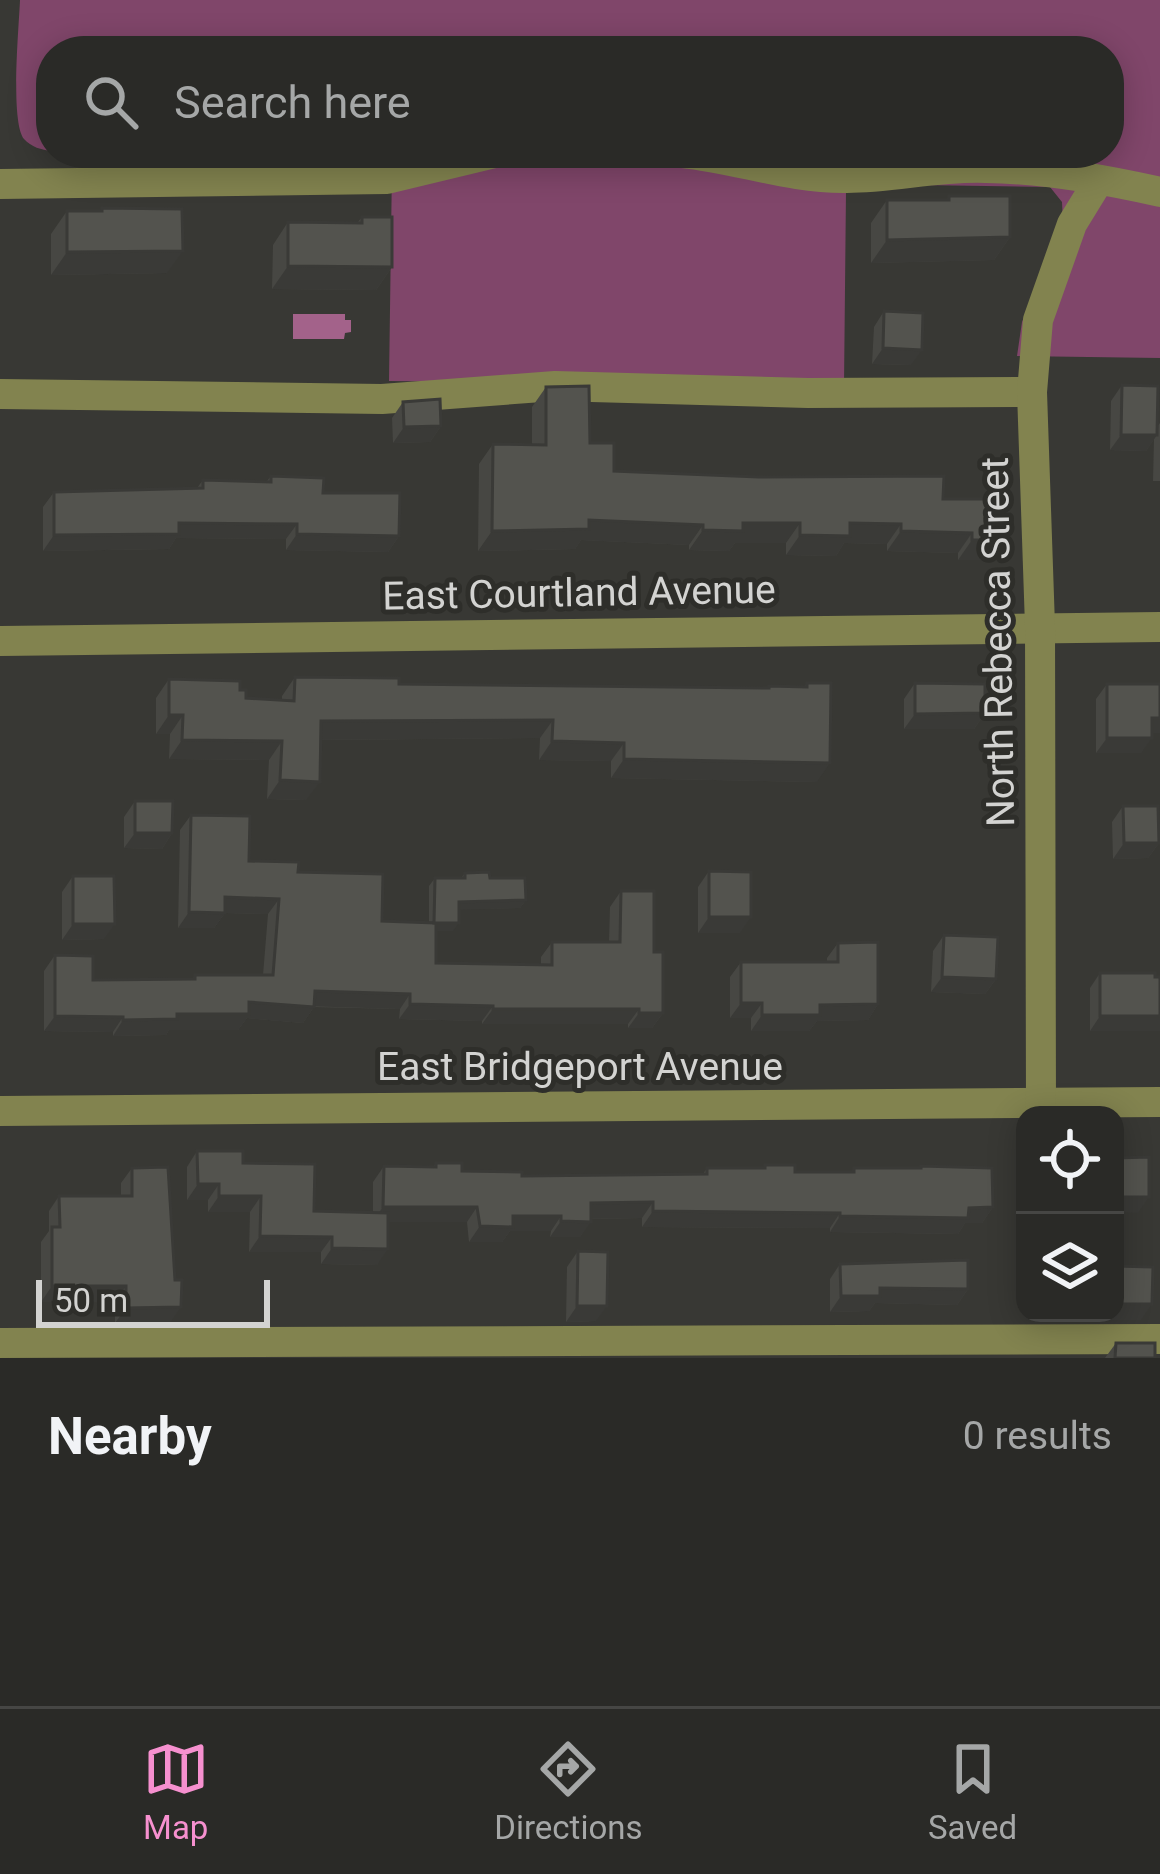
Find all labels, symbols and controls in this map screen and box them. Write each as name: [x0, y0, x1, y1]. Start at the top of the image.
search box: [36, 36, 1124, 168]
icon: search: [78, 69, 144, 135]
text: Search here: [174, 76, 411, 129]
street label: North Rebecca Street: [972, 457, 1024, 827]
street label: East Courtland Avenue: [382, 567, 776, 619]
street label: East Bridgeport Avenue: [377, 1044, 783, 1090]
map controls: [1016, 1106, 1124, 1322]
button: locate: [1016, 1106, 1124, 1214]
button: layers: [1016, 1214, 1124, 1322]
scale bar: [36, 1274, 270, 1327]
text: 50 m: [54, 1281, 128, 1320]
text: Nearby: [48, 1407, 212, 1466]
text: 0 results: [963, 1413, 1112, 1459]
tab: Map: [143, 1736, 209, 1847]
tab: Directions: [494, 1736, 643, 1847]
tab: Saved: [928, 1736, 1017, 1847]

